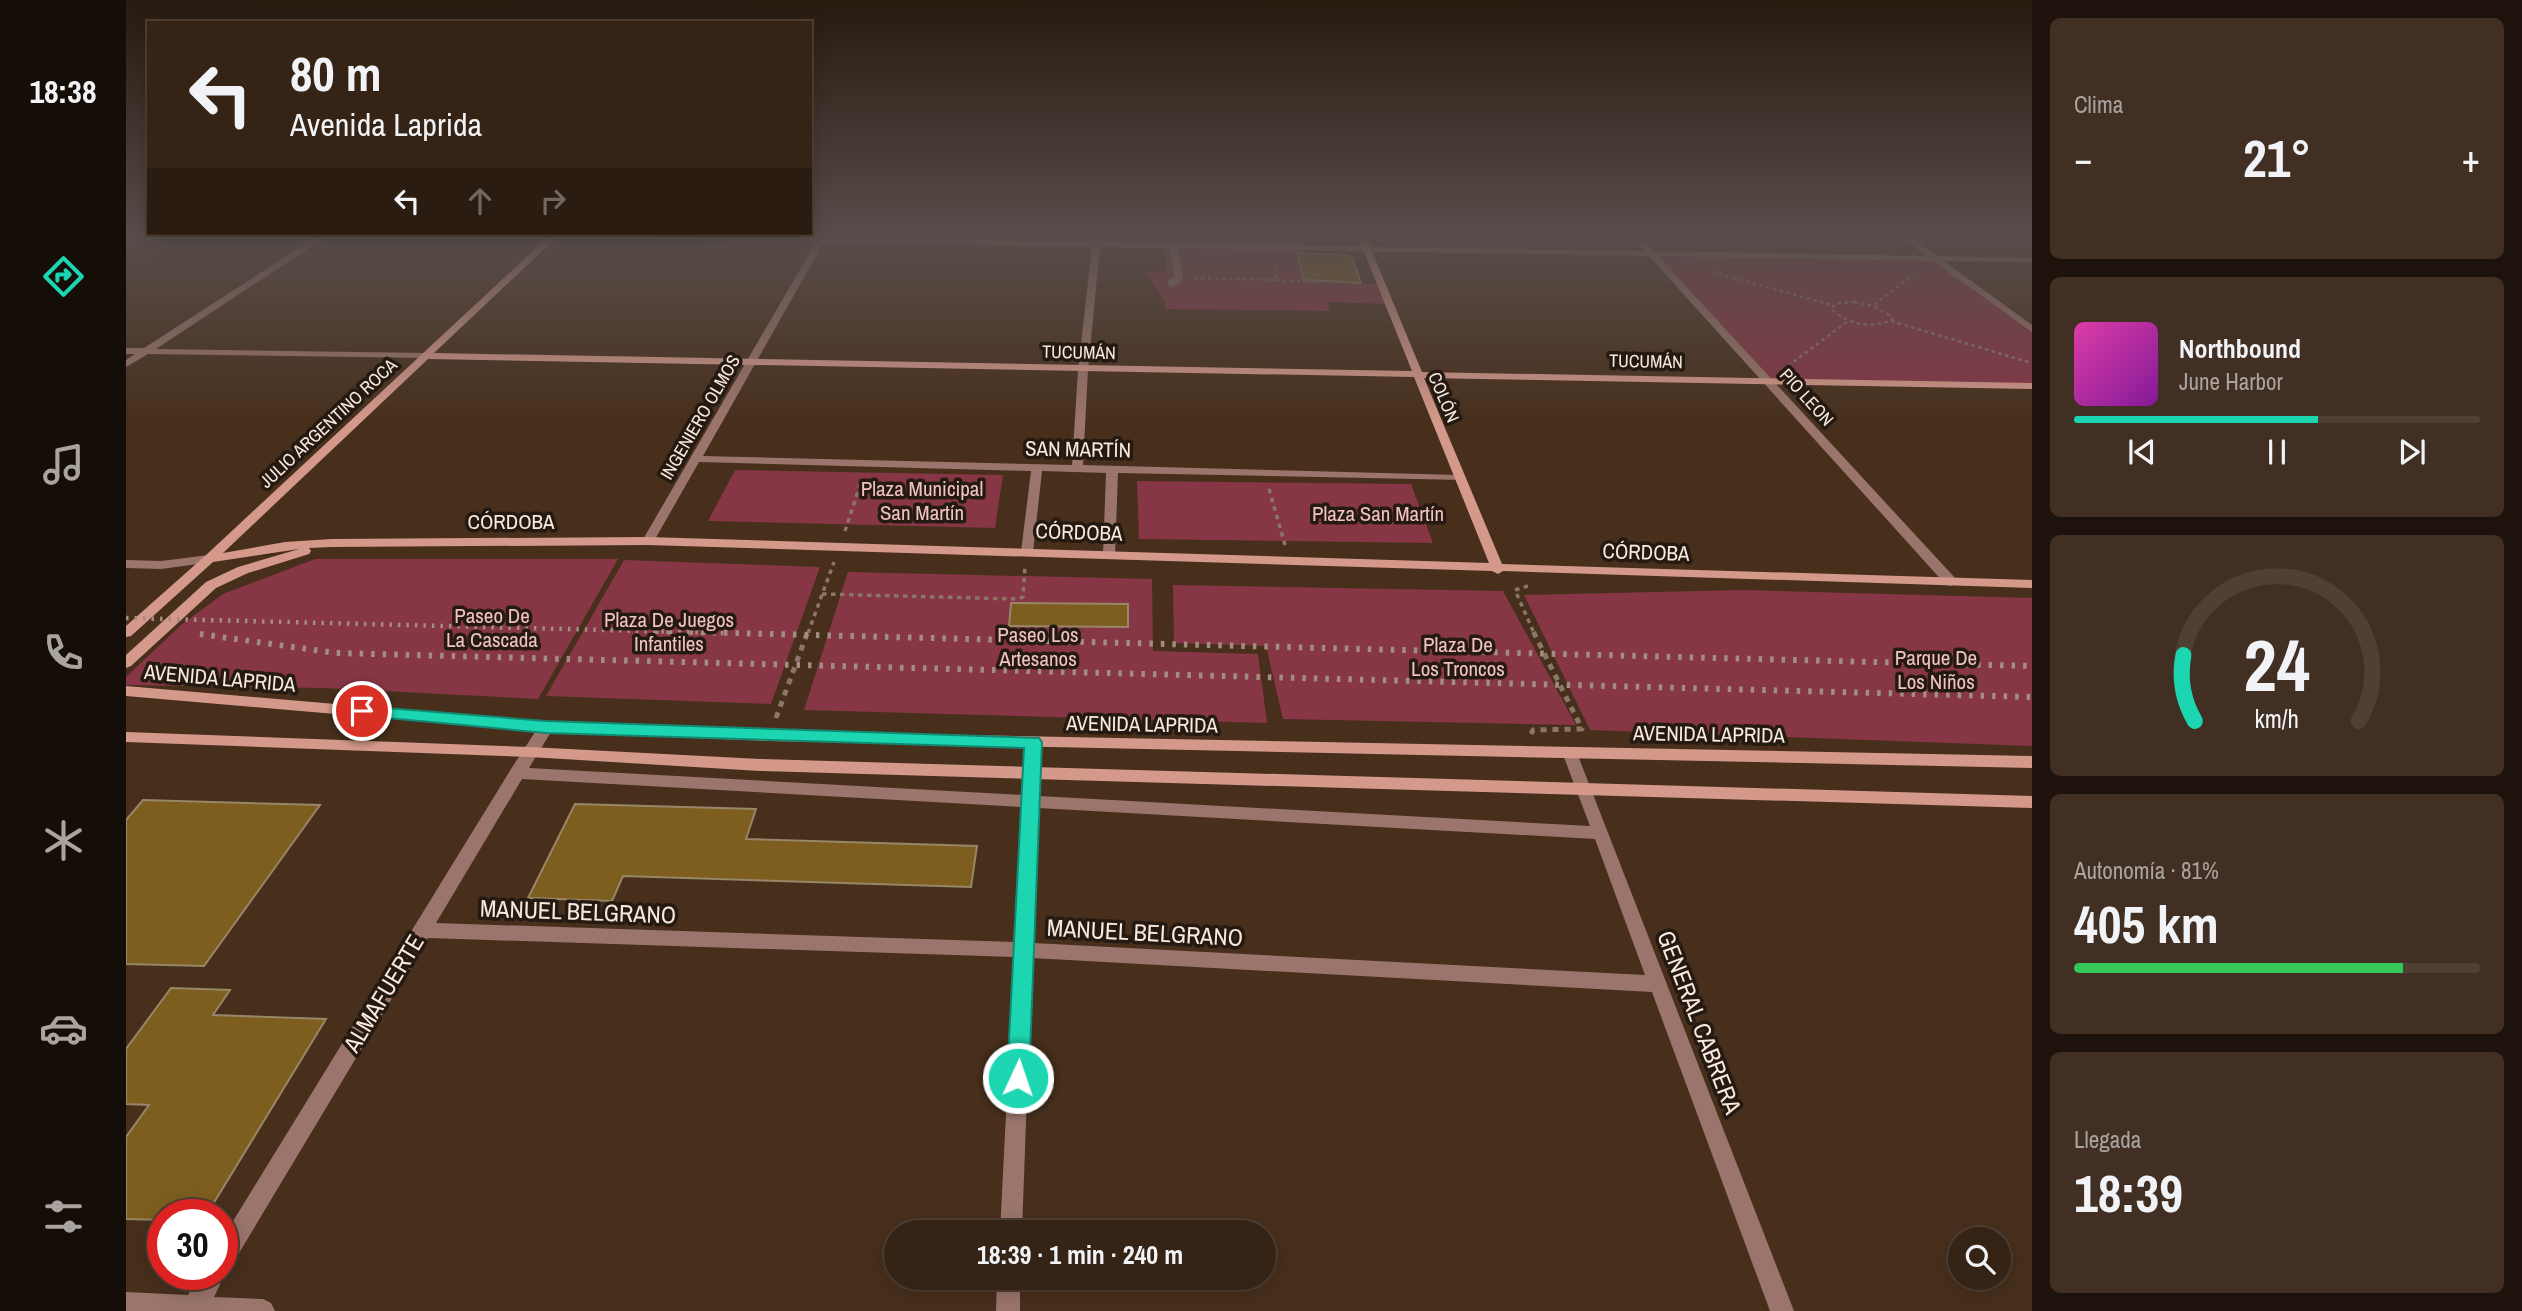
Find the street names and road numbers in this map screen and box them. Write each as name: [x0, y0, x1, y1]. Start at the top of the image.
street label: TUCUMÁN: [1042, 339, 1116, 365]
street label: TUCUMÁN: [1609, 348, 1683, 374]
street label: INGENIERO OLMOS: [654, 350, 746, 484]
street label: JULIO ARGENTINO ROCA: [254, 353, 402, 493]
street label: PIO LEON: [1774, 363, 1840, 431]
street label: COLÓN: [1422, 368, 1466, 426]
street label: SAN MARTÍN: [1025, 434, 1131, 464]
street label: CÓRDOBA: [467, 507, 555, 536]
street label: CÓRDOBA: [1035, 516, 1124, 548]
street label: CÓRDOBA: [1602, 536, 1691, 568]
street label: AVENIDA LAPRIDA: [142, 657, 297, 699]
street label: AVENIDA LAPRIDA: [1065, 708, 1219, 740]
street label: AVENIDA LAPRIDA: [1632, 718, 1786, 750]
street label: MANUEL BELGRANO: [479, 892, 677, 930]
street label: MANUEL BELGRANO: [1046, 911, 1244, 953]
street label: GENERAL CABRERA: [1650, 926, 1750, 1119]
street label: ALMAFUERTE: [335, 928, 431, 1059]

